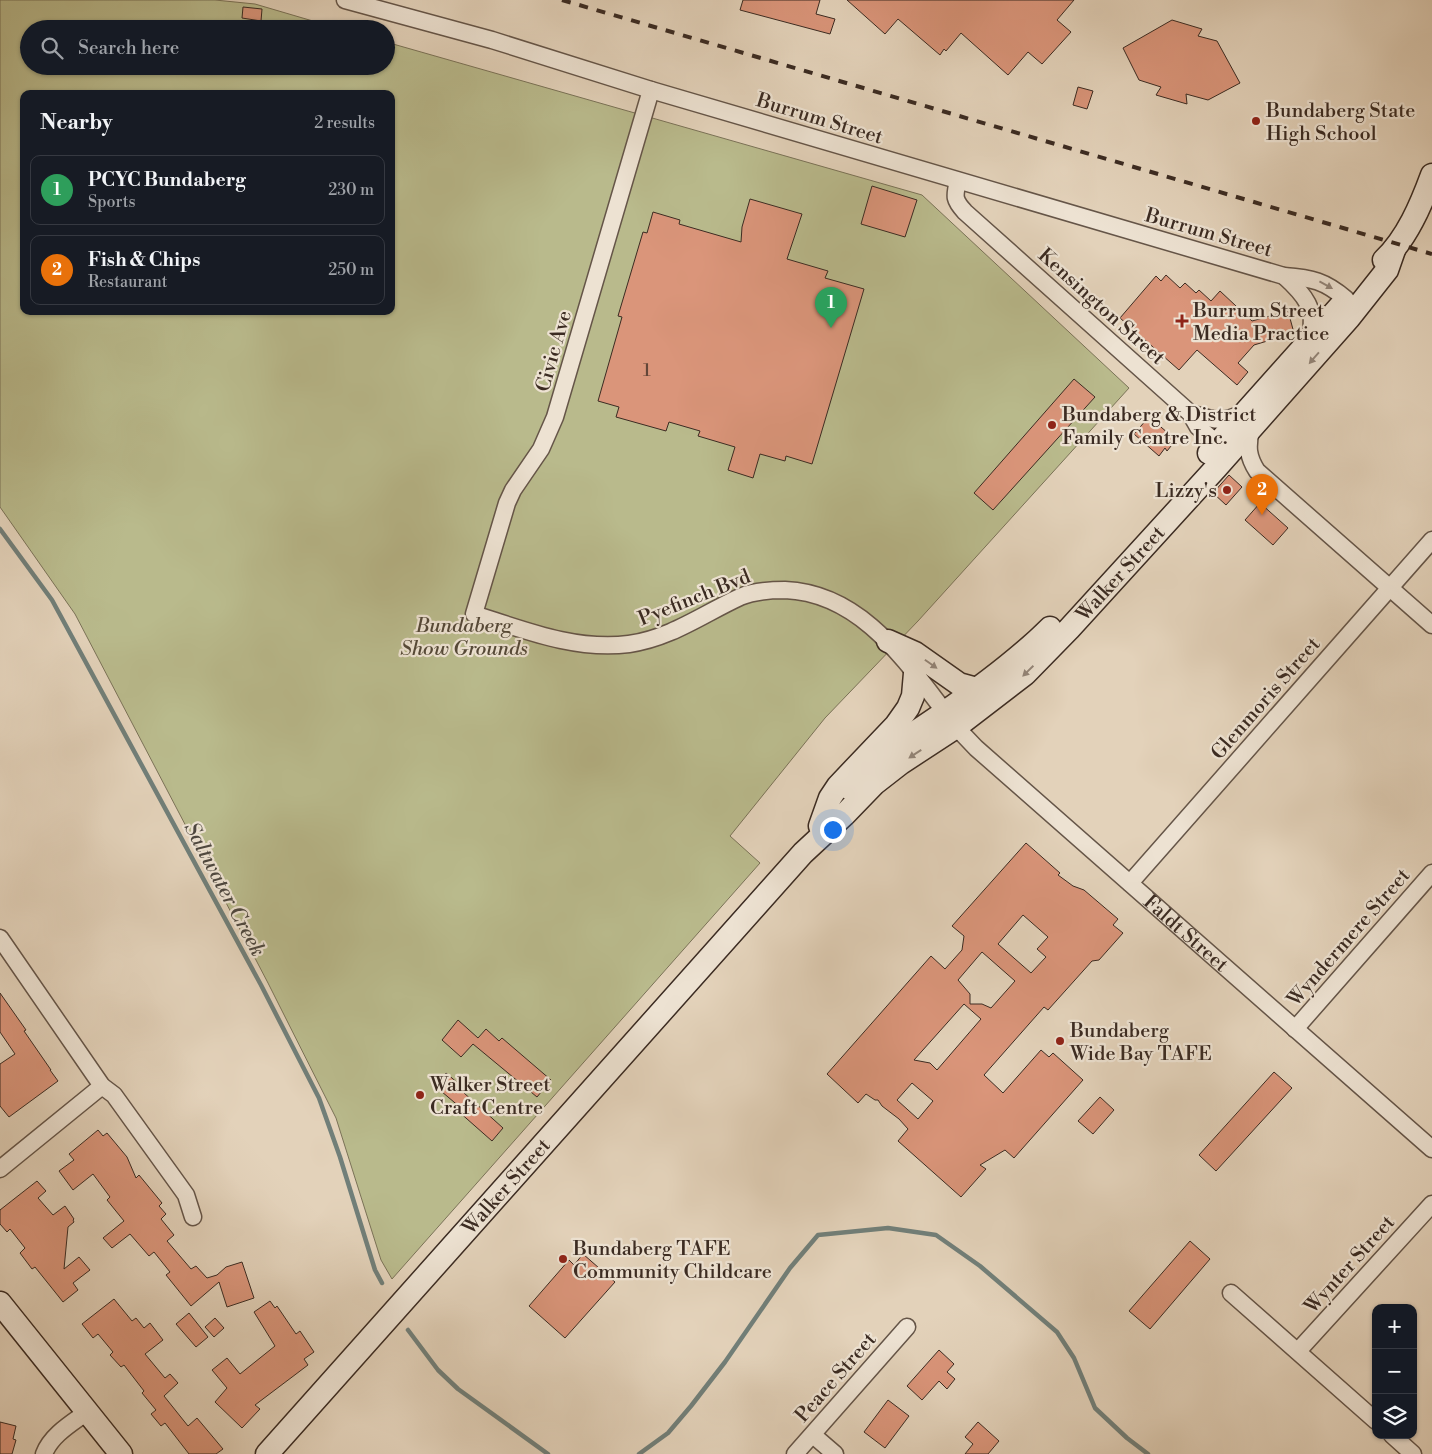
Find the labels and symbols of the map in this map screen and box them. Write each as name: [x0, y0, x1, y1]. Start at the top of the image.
street label: Burrum Street: [752, 88, 886, 151]
place label: Bundaberg State High School: [1265, 99, 1415, 147]
marker: Bundaberg State High School: [1250, 115, 1262, 127]
street label: Burrum Street: [1141, 203, 1275, 264]
street label: Kensington Street: [1032, 243, 1170, 371]
one-way arrow: [1319, 281, 1334, 289]
pin: 1: [815, 287, 847, 328]
place label: Burrum Street Media Practice: [1192, 299, 1329, 347]
street label: Civic Ave: [531, 308, 578, 395]
marker: Burrum Street Media Practice: [1175, 314, 1189, 328]
one-way arrow: [1308, 352, 1320, 364]
house number: 1: [643, 359, 651, 382]
place label: Bundaberg & District Family Centre Inc.: [1061, 403, 1256, 451]
marker: Bundaberg & District Family Centre Inc.: [1046, 419, 1058, 431]
pin: 2: [1246, 474, 1278, 515]
place label: Lizzy's: [1155, 479, 1217, 504]
marker: Lizzy's: [1221, 484, 1233, 496]
street label: Walker Street: [1071, 521, 1171, 628]
street label: Pyefinch Bvd: [635, 564, 755, 632]
park label: Bundaberg Show Grounds: [400, 614, 528, 662]
street label: Glenmoris Street: [1206, 633, 1326, 765]
one-way arrow: [924, 659, 938, 669]
one-way arrow: [1022, 665, 1034, 677]
one-way arrow: [909, 749, 922, 758]
your location: [820, 817, 846, 843]
water label: Saltwater Creek: [178, 818, 270, 961]
street label: Wyndermere Street: [1282, 864, 1416, 1013]
street label: Faldt Street: [1138, 890, 1233, 978]
place label: Bundaberg Wide Bay TAFE: [1069, 1019, 1212, 1067]
marker: Bundaberg Wide Bay TAFE: [1054, 1035, 1066, 1047]
place label: Walker Street Craft Centre: [429, 1073, 550, 1121]
marker: Walker Street Craft Centre: [414, 1089, 426, 1101]
street label: Walker Street: [457, 1134, 556, 1241]
street label: Wynter Street: [1299, 1211, 1401, 1320]
place label: Bundaberg TAFE Community Childcare: [572, 1237, 772, 1285]
marker: Bundaberg TAFE Community Childcare: [557, 1253, 569, 1265]
street label: Peace Street: [790, 1328, 882, 1428]

